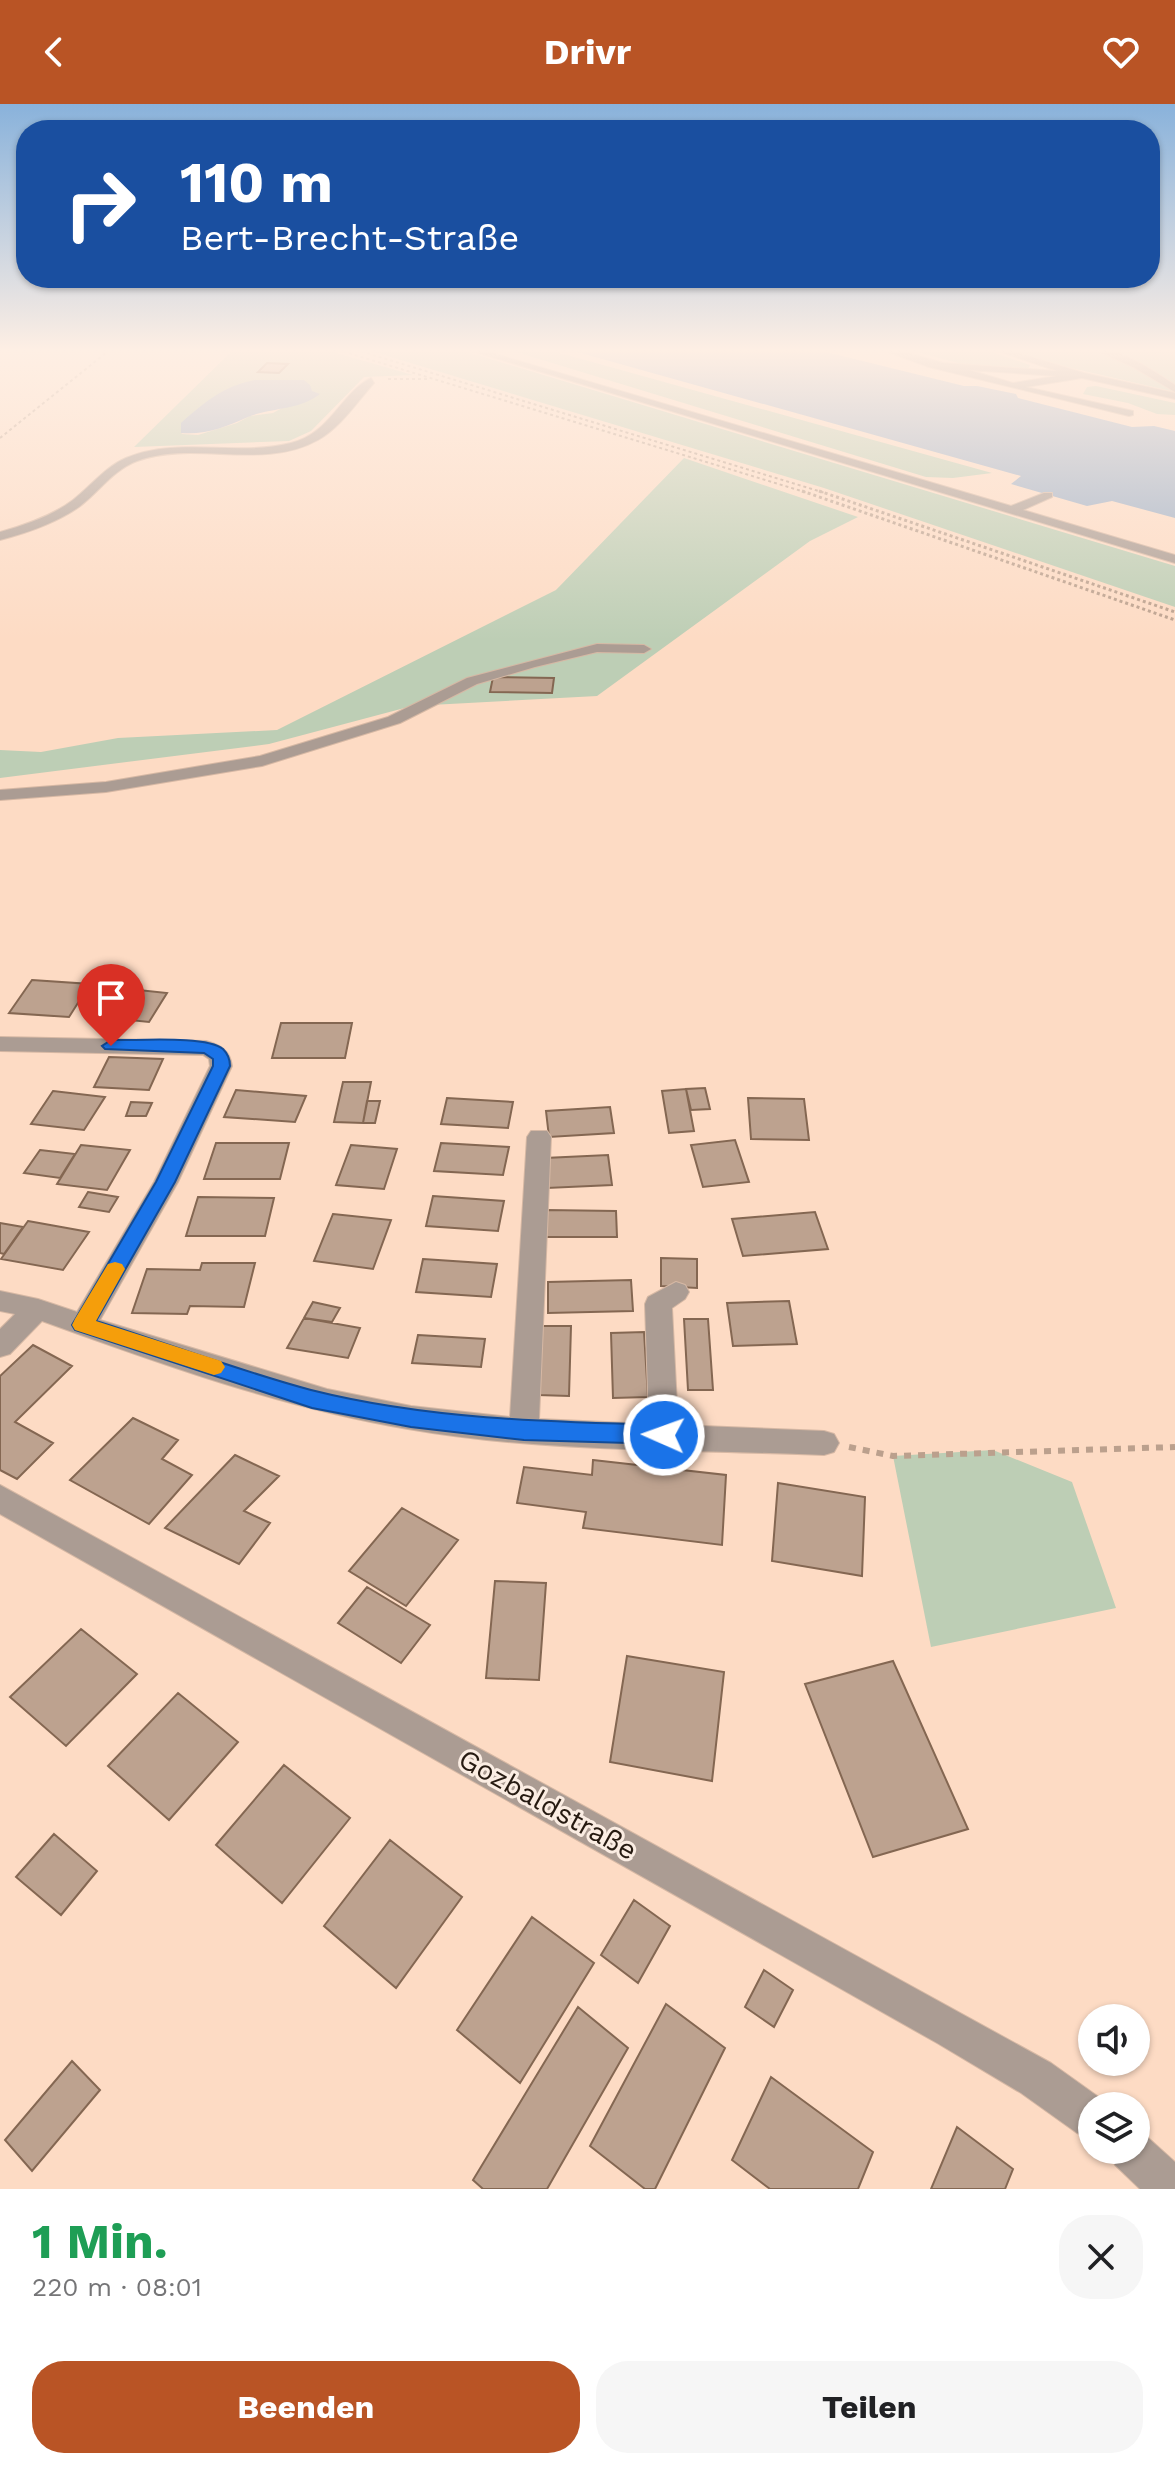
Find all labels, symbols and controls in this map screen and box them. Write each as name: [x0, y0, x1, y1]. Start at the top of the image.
icon: back: [32, 30, 76, 74]
icon: heart: [1099, 30, 1143, 74]
text: Drivr: [544, 31, 631, 73]
text: 110 m: [180, 150, 333, 216]
icon: right: [48, 152, 152, 256]
text: Bert-Brecht-Straße: [180, 217, 519, 259]
pin: [77, 964, 145, 1046]
icon: arrive: [89, 976, 133, 1020]
position arrow: [622, 1393, 706, 1477]
street label: Gozbaldstraße: [453, 1742, 642, 1867]
map controls: [1078, 2004, 1150, 2164]
button: sound: [1078, 2004, 1150, 2076]
button: layers: [1078, 2092, 1150, 2164]
text: 1 Min.: [32, 2213, 168, 2270]
button: close: [1059, 2215, 1143, 2299]
text: 220 m · 08:01: [32, 2272, 202, 2302]
button: Beenden: [32, 2361, 580, 2453]
button: Teilen: [596, 2361, 1143, 2453]

